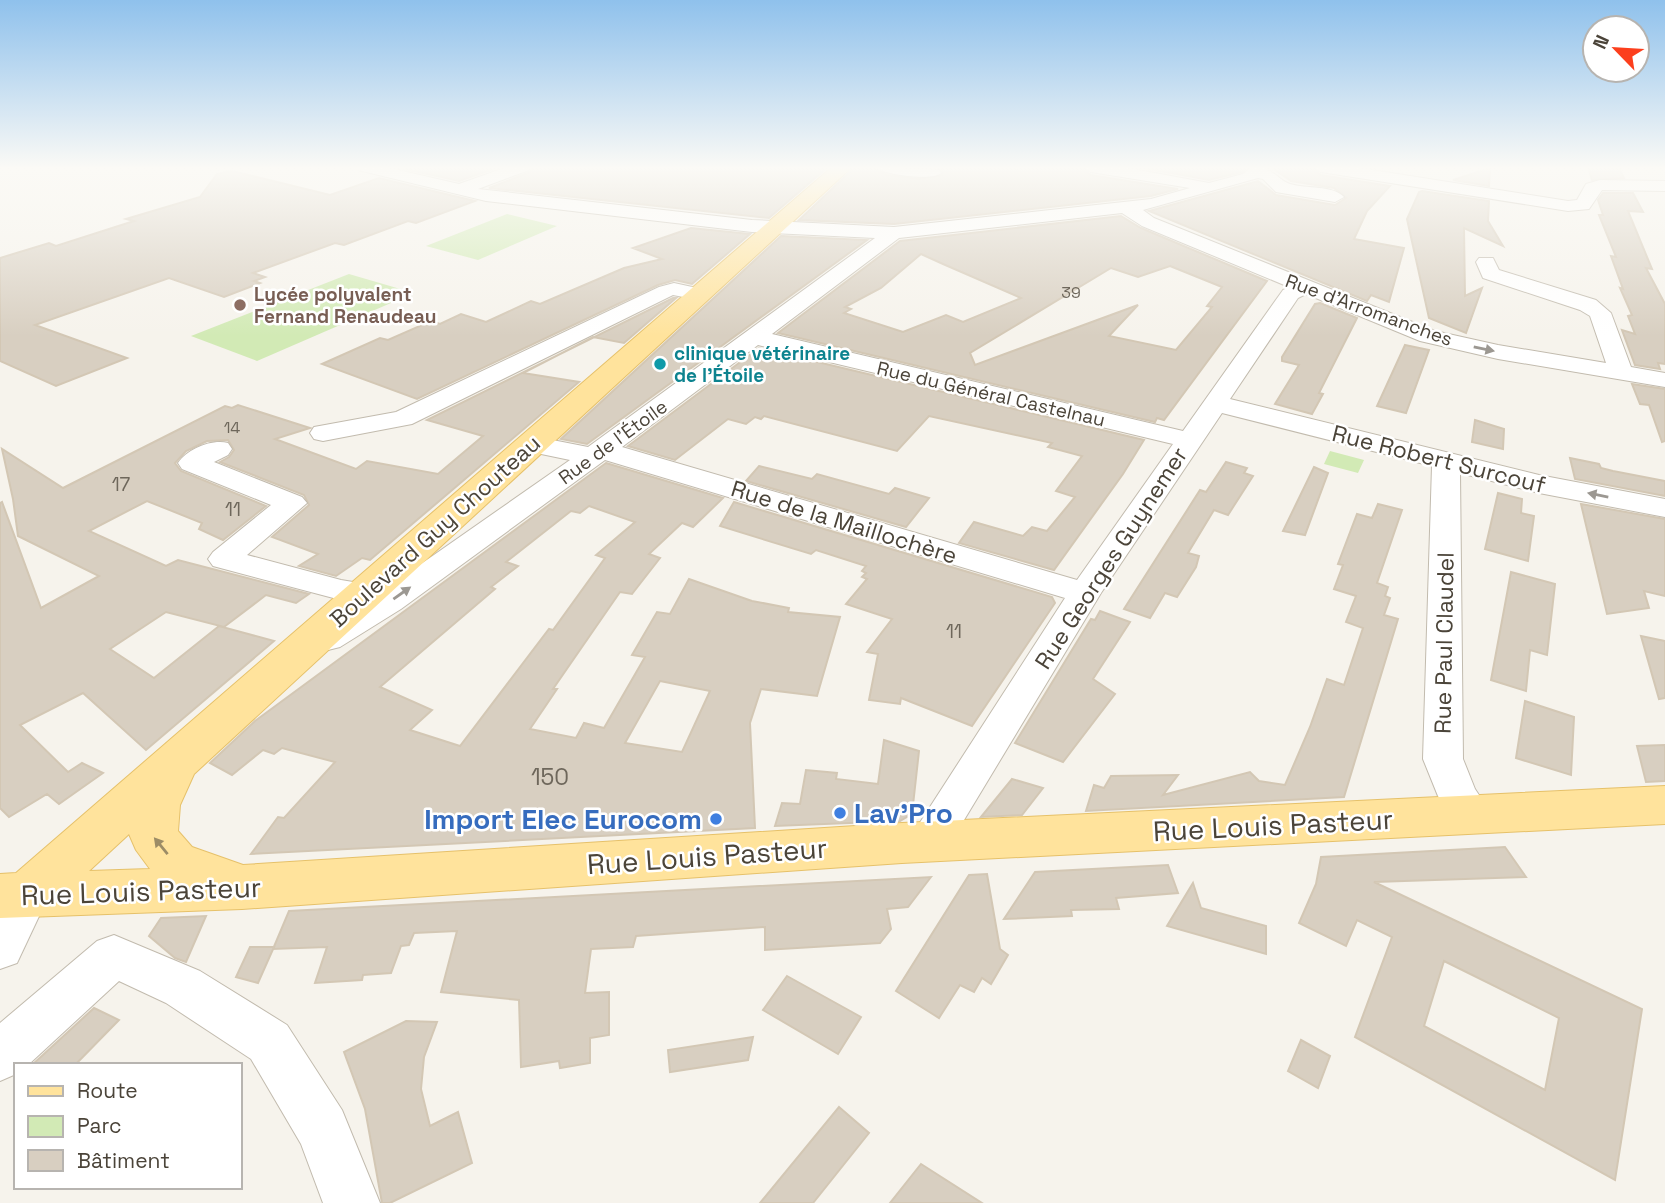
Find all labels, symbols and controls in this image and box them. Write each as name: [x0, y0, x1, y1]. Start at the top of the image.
north arrow: [1581, 14, 1651, 84]
text: N: [1587, 31, 1615, 53]
street label: Rue d’Arromanches: [1282, 268, 1456, 352]
place label: Lycée polyvalent Fernand Renaudeau: [254, 282, 437, 329]
house number: 39: [1061, 282, 1081, 303]
marker: Lycée polyvalent Fernand Renaudeau: [232, 297, 248, 313]
place label: clinique vétérinaire de l’Étoile: [674, 341, 850, 388]
one-way arrow: [1473, 344, 1495, 355]
marker: clinique vétérinaire de l’Étoile: [652, 356, 668, 372]
street label: Rue du Général Castelnau: [874, 356, 1108, 432]
street label: Rue de l’Étoile: [553, 394, 673, 490]
house number: 14: [224, 417, 240, 438]
street label: Rue Robert Surcouf: [1329, 418, 1549, 500]
street label: Boulevard Guy Chouteau: [323, 428, 547, 634]
street label: Rue Georges Guynemer: [1028, 441, 1194, 675]
house number: 17: [112, 472, 131, 497]
street label: Rue de la Maillochère: [727, 473, 961, 571]
one-way arrow: [1587, 490, 1609, 501]
house number: 11: [225, 497, 241, 522]
street label: Rue Paul Claudel: [1427, 552, 1461, 734]
one-way arrow: [393, 586, 411, 600]
house number: 11: [946, 619, 962, 644]
house number: 150: [531, 762, 569, 792]
place label: Lav’Pro: [854, 795, 953, 831]
place label: Import Elec Eurocom: [424, 801, 702, 837]
street label: Rue Louis Pasteur: [1152, 801, 1394, 849]
marker: Lav’Pro: [832, 805, 848, 821]
marker: Import Elec Eurocom: [708, 811, 724, 827]
street label: Rue Louis Pasteur: [586, 830, 828, 882]
one-way arrow: [154, 838, 169, 856]
street label: Rue Louis Pasteur: [20, 869, 262, 913]
legend: [14, 1063, 242, 1189]
text: Route: [77, 1077, 138, 1104]
text: Parc: [77, 1112, 122, 1139]
text: Bâtiment: [77, 1147, 170, 1174]

